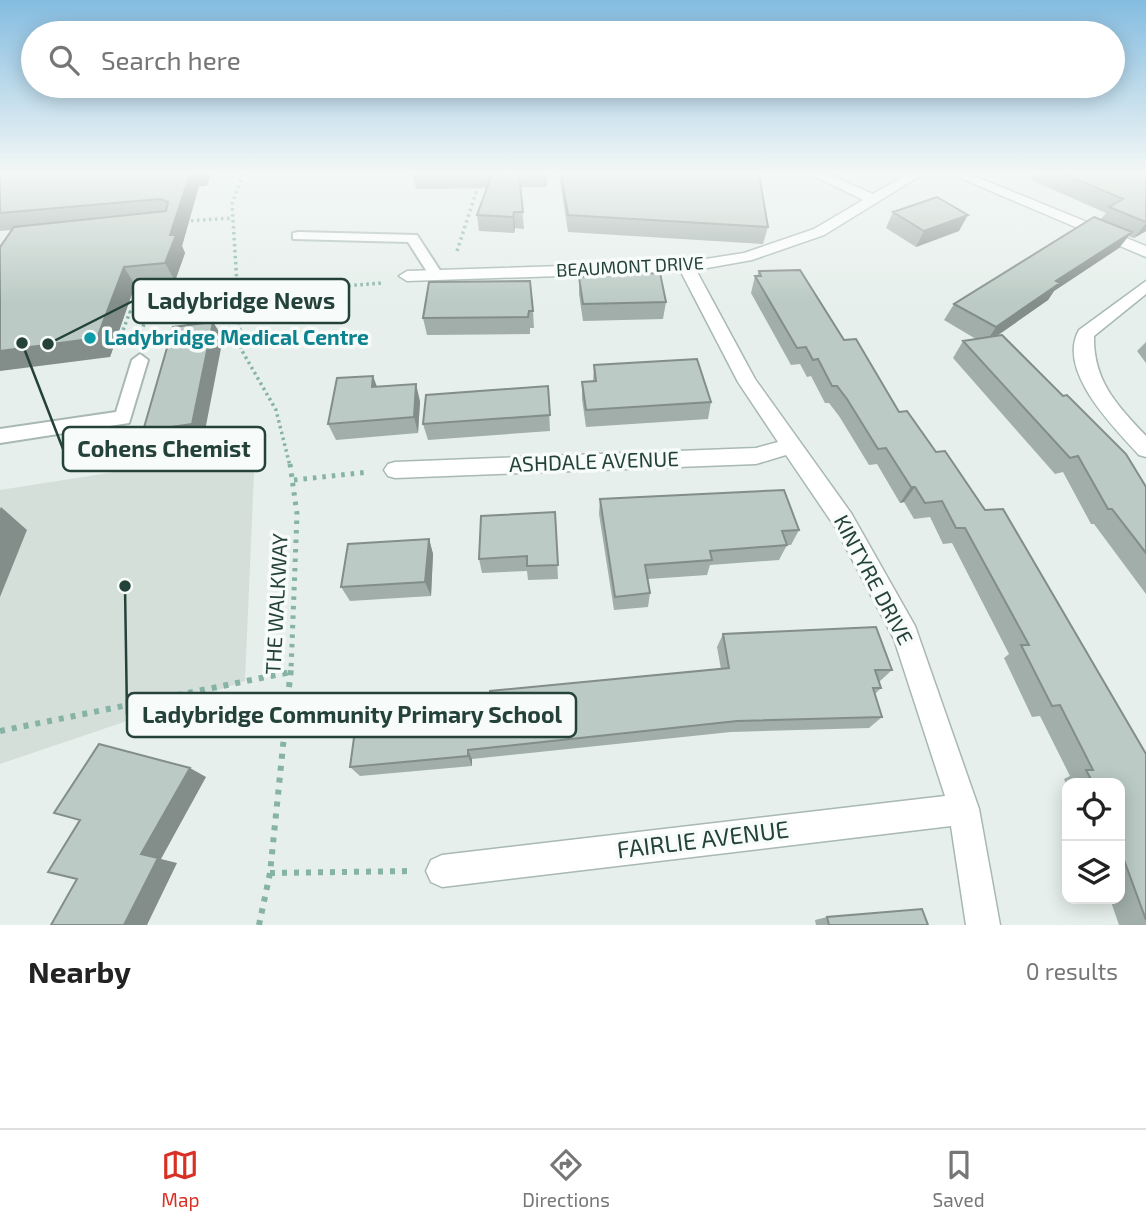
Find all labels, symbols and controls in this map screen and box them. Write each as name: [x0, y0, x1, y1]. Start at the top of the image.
search box: [21, 21, 1125, 98]
icon: search: [45, 41, 83, 79]
text: Search here: [101, 44, 241, 75]
street label: BEAUMONT DRIVE: [556, 251, 704, 281]
callout: Ladybridge News: [133, 279, 349, 323]
text: Ladybridge News: [147, 286, 335, 314]
place label: Ladybridge Medical Centre: [104, 324, 369, 350]
marker: Ladybridge Medical Centre: [82, 330, 98, 346]
callout: Cohens Chemist: [63, 427, 265, 471]
text: Cohens Chemist: [77, 434, 251, 462]
street label: ASHDALE AVENUE: [509, 445, 679, 476]
street label: KINTYRE DRIVE: [830, 510, 919, 648]
street label: THE WALKWAY: [259, 533, 292, 675]
callout: Ladybridge Community Primary School: [127, 693, 576, 737]
text: Ladybridge Community Primary School: [142, 700, 562, 728]
map controls: [1062, 778, 1125, 904]
button: locate: [1062, 778, 1125, 841]
street label: FAIRLIE AVENUE: [615, 814, 790, 863]
button: layers: [1062, 841, 1125, 904]
text: Nearby: [28, 953, 131, 989]
text: 0 results: [1026, 957, 1118, 985]
tab: Map: [161, 1146, 199, 1211]
tab: Directions: [522, 1146, 610, 1211]
tab: Saved: [932, 1146, 985, 1211]

